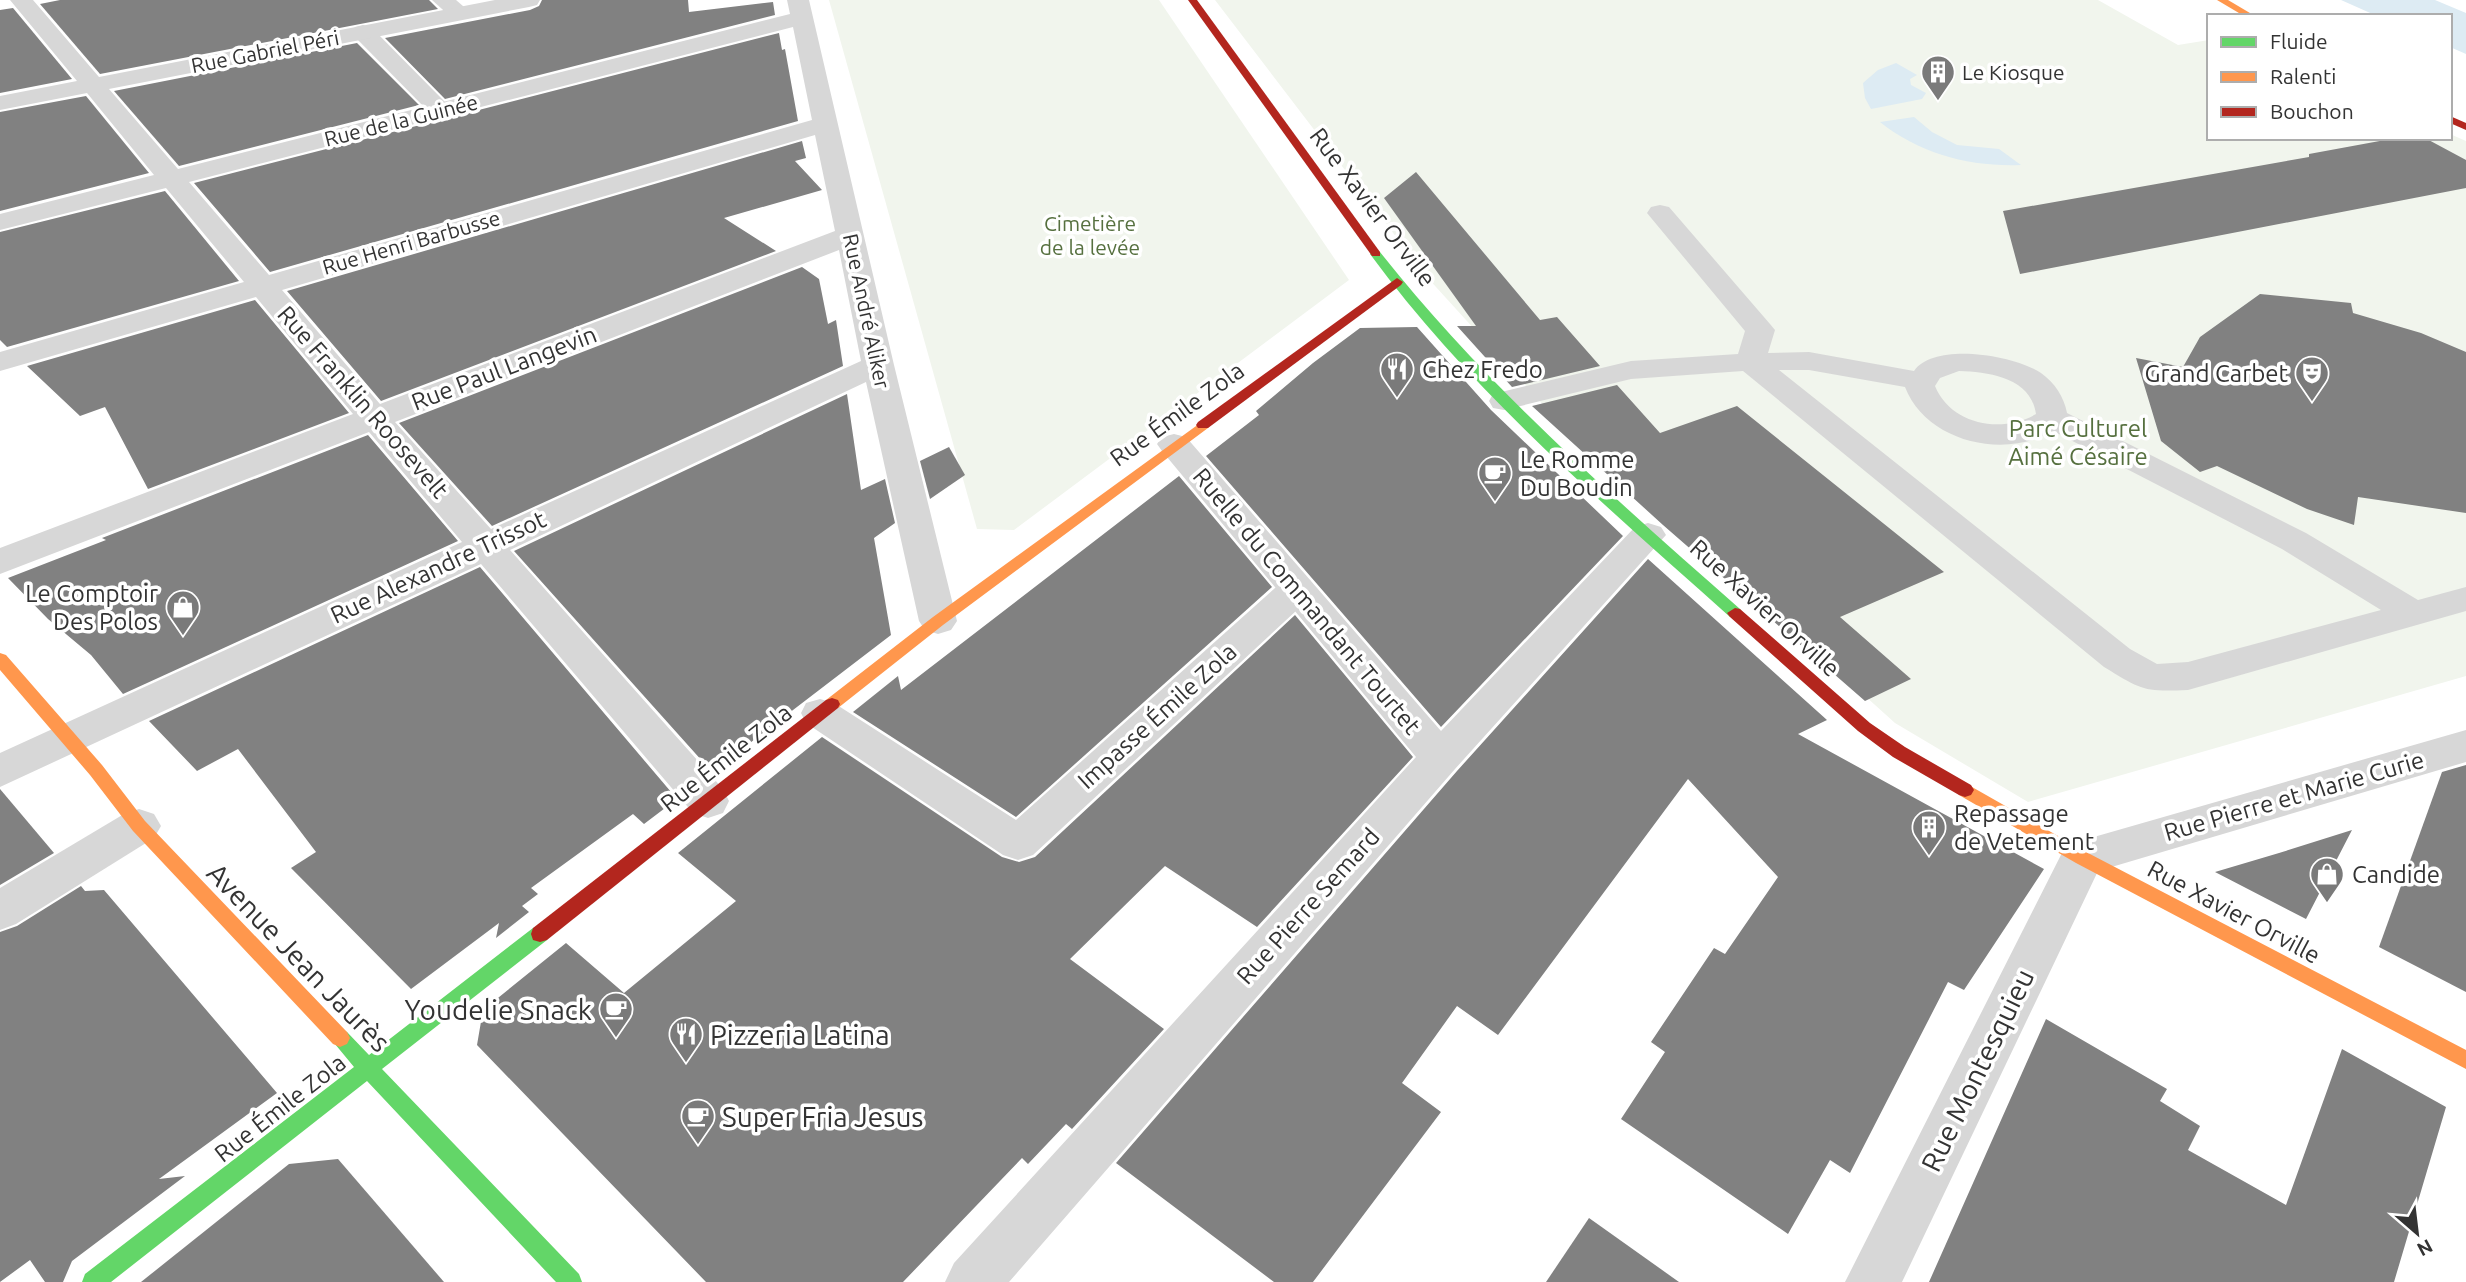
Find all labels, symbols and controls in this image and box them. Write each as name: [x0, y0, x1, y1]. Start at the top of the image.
legend: [2207, 14, 2452, 140]
street label: Rue Gabriel Péri: [189, 25, 341, 77]
text: Fluide: [2270, 29, 2328, 53]
building icon: Le Kiosque: [1919, 53, 1957, 102]
place label: Le Kiosque: [1962, 60, 2065, 84]
text: Ralenti: [2270, 64, 2336, 88]
street label: Rue de la Guinée: [322, 89, 480, 151]
text: Bouchon: [2270, 99, 2354, 123]
street label: Rue Xavier Orville: [1305, 122, 1441, 292]
street label: Rue Henri Barbusse: [319, 205, 503, 279]
park label: Cimetière de la levée: [1040, 211, 1140, 259]
street label: Rue André Aliker: [839, 231, 895, 391]
street label: Rue Franklin Roosevelt: [272, 301, 454, 504]
street label: Rue Paul Langevin: [408, 320, 600, 416]
restaurant icon: Chez Fredo: [1378, 350, 1416, 399]
theatre icon: Grand Carbet: [2293, 354, 2331, 403]
street label: Rue Émile Zola: [1104, 356, 1249, 472]
place label: Chez Fredo: [1422, 356, 1543, 383]
place label: Grand Carbet: [2145, 360, 2289, 387]
park label: Parc Culturel Aimé Césaire: [2008, 415, 2148, 470]
place label: Le Romme Du Boudin: [1520, 446, 1635, 501]
cafe icon: Le Romme Du Boudin: [1476, 454, 1514, 503]
street label: Ruelle du Commandant Tourtet: [1188, 463, 1427, 740]
street label: Rue Alexandre Trissot: [326, 505, 550, 629]
street label: Rue Xavier Orville: [1685, 534, 1845, 682]
place label: Le Comptoir Des Polos: [25, 580, 158, 635]
shop icon: Le Comptoir Des Polos: [164, 588, 202, 637]
street label: Impasse Émile Zola: [1072, 637, 1242, 794]
street label: Rue Émile Zola: [655, 698, 797, 817]
street label: Rue Pierre et Marie Curie: [2161, 746, 2427, 846]
place label: Repassage de Vetement: [1954, 800, 2095, 855]
building icon: Repassage de Vetement: [1910, 808, 1948, 857]
street label: Rue Pierre Semard: [1231, 823, 1385, 989]
street label: Rue Xavier Orville: [2143, 855, 2325, 969]
shop icon: Candide: [2308, 855, 2346, 904]
street label: Avenue Jean Jaurès: [201, 857, 397, 1057]
place label: Candide: [2352, 861, 2440, 888]
street label: Rue Montesquieu: [1915, 964, 2039, 1176]
cafe icon: Youdelie Snack: [597, 990, 635, 1039]
place label: Youdelie Snack: [405, 994, 592, 1025]
restaurant icon: Pizzeria Latina: [667, 1015, 705, 1064]
place label: Pizzeria Latina: [710, 1019, 890, 1050]
street label: Rue Émile Zola: [209, 1048, 351, 1167]
cafe icon: Super Fria Jesus: [679, 1097, 717, 1146]
place label: Super Fria Jesus: [722, 1101, 924, 1132]
north arrow: [2382, 1198, 2452, 1268]
text: N: [2414, 1235, 2436, 1261]

